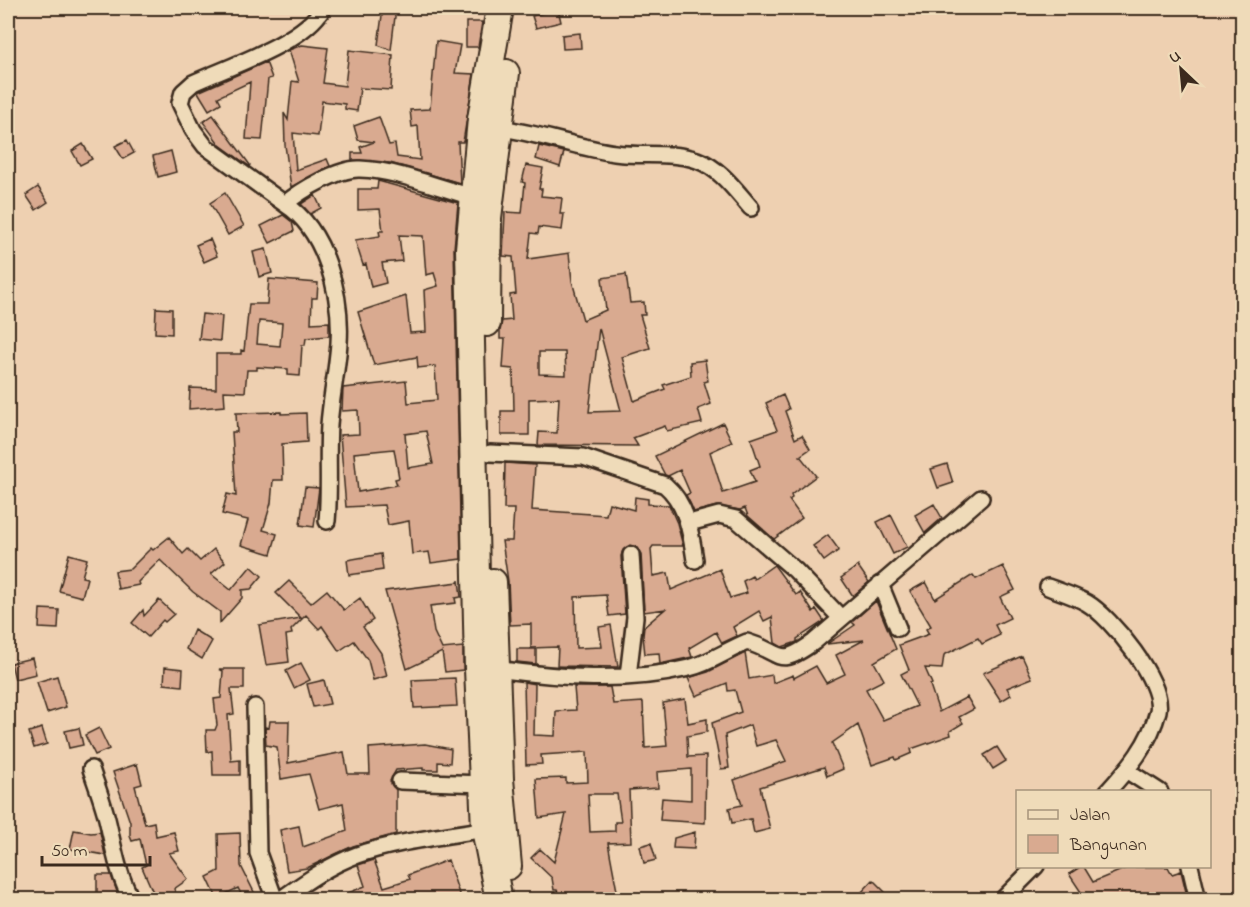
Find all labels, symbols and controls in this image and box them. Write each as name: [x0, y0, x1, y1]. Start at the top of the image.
north arrow: [1151, 39, 1211, 99]
text: U: [1165, 44, 1185, 70]
legend: [1016, 790, 1211, 868]
text: Jalan: [1070, 803, 1110, 829]
scale bar: [42, 829, 150, 867]
text: Bangunan: [1069, 833, 1147, 860]
text: 50 m: [51, 839, 88, 865]

